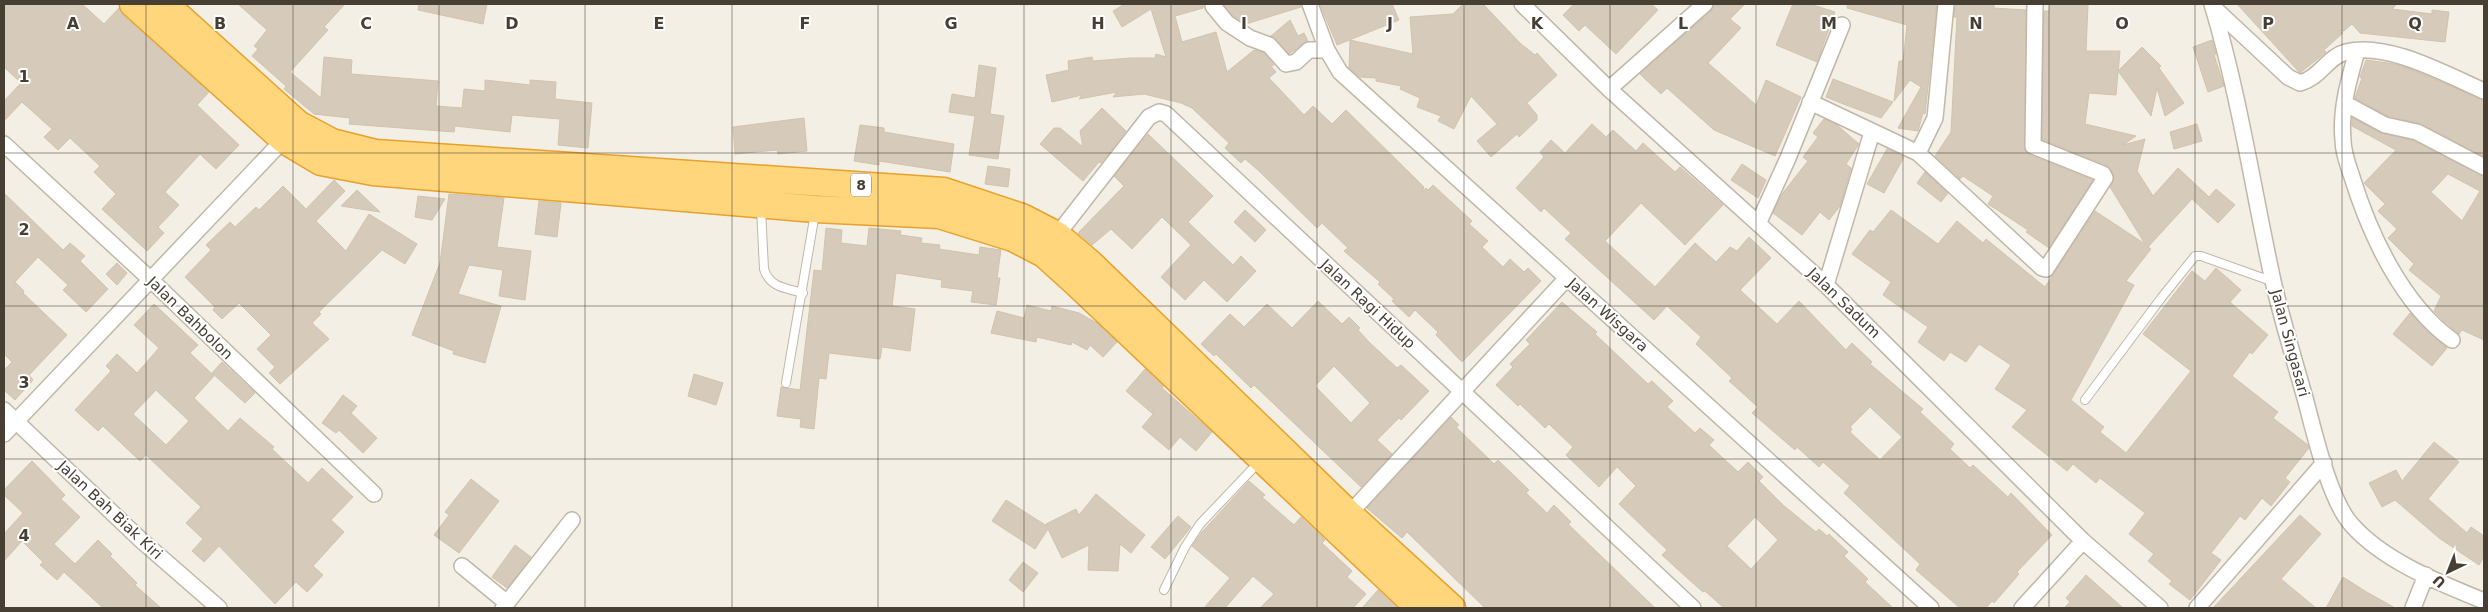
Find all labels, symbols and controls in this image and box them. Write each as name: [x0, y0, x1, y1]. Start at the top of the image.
text: A: [67, 14, 80, 33]
text: B: [214, 14, 226, 33]
text: C: [360, 14, 372, 33]
text: D: [505, 14, 519, 33]
text: E: [654, 14, 664, 33]
text: F: [800, 14, 810, 33]
text: G: [944, 14, 958, 33]
text: H: [1091, 14, 1105, 33]
text: I: [1241, 14, 1247, 33]
text: J: [1386, 14, 1393, 33]
text: K: [1531, 14, 1544, 33]
text: L: [1678, 14, 1688, 33]
text: M: [1821, 14, 1837, 33]
text: N: [1969, 14, 1983, 33]
text: O: [2115, 14, 2129, 33]
text: P: [2262, 14, 2274, 33]
text: Q: [2408, 14, 2422, 33]
text: 1: [18, 67, 30, 86]
road number: 8: [851, 174, 871, 196]
text: 2: [18, 220, 30, 239]
street label: Jalan Ragi Hidup: [1316, 255, 1419, 353]
street label: Jalan Sadum: [1803, 263, 1884, 342]
street label: Jalan Bahbolon: [143, 272, 236, 363]
street label: Jalan Wisgara: [1563, 274, 1652, 356]
street label: Jalan Singasari: [2267, 286, 2313, 399]
text: 3: [18, 373, 30, 392]
street label: Jalan Bah Biak Kiri: [53, 456, 166, 563]
text: 4: [18, 526, 30, 545]
north arrow: [2423, 547, 2473, 597]
text: U: [2430, 572, 2449, 591]

